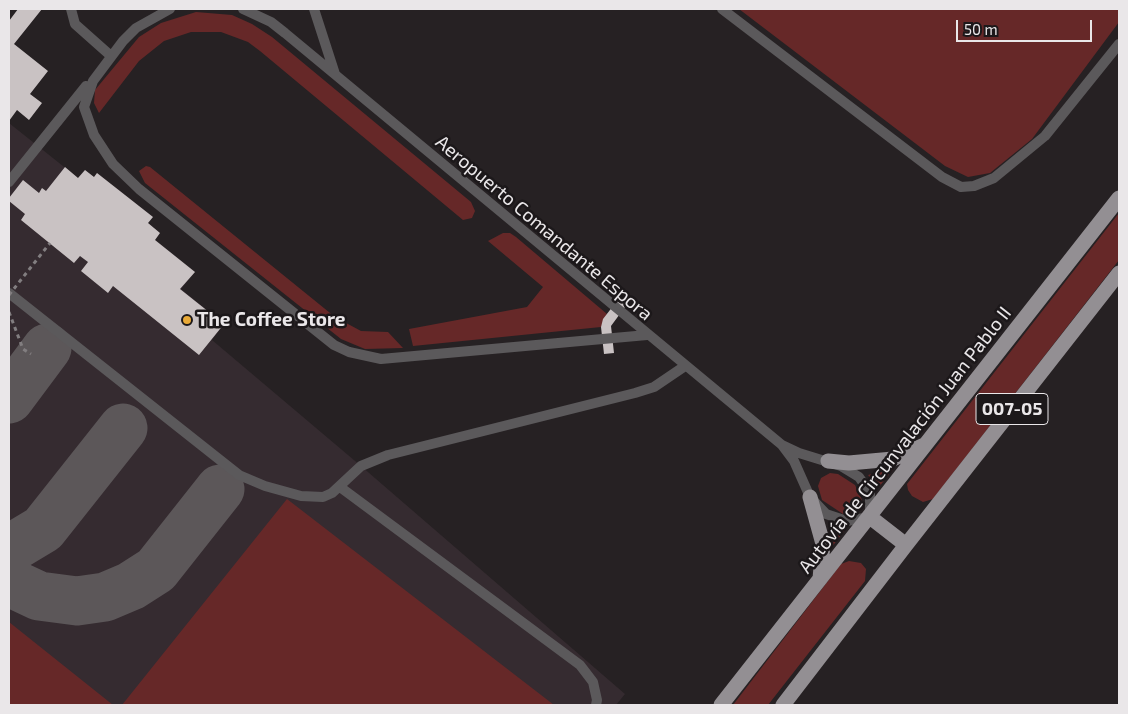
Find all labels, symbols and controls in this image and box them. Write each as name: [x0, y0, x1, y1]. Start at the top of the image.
scale bar: [958, 10, 1094, 42]
text: 50 m: [964, 20, 998, 38]
street label: Aeropuerto Comandante Espora: [431, 131, 657, 325]
street label: Autovía de Circunvalación Juan Pablo II: [794, 302, 1016, 578]
place label: The Coffee Store: [197, 309, 346, 331]
marker: The Coffee Store: [181, 314, 193, 326]
road number: 007-05: [976, 394, 1048, 424]

